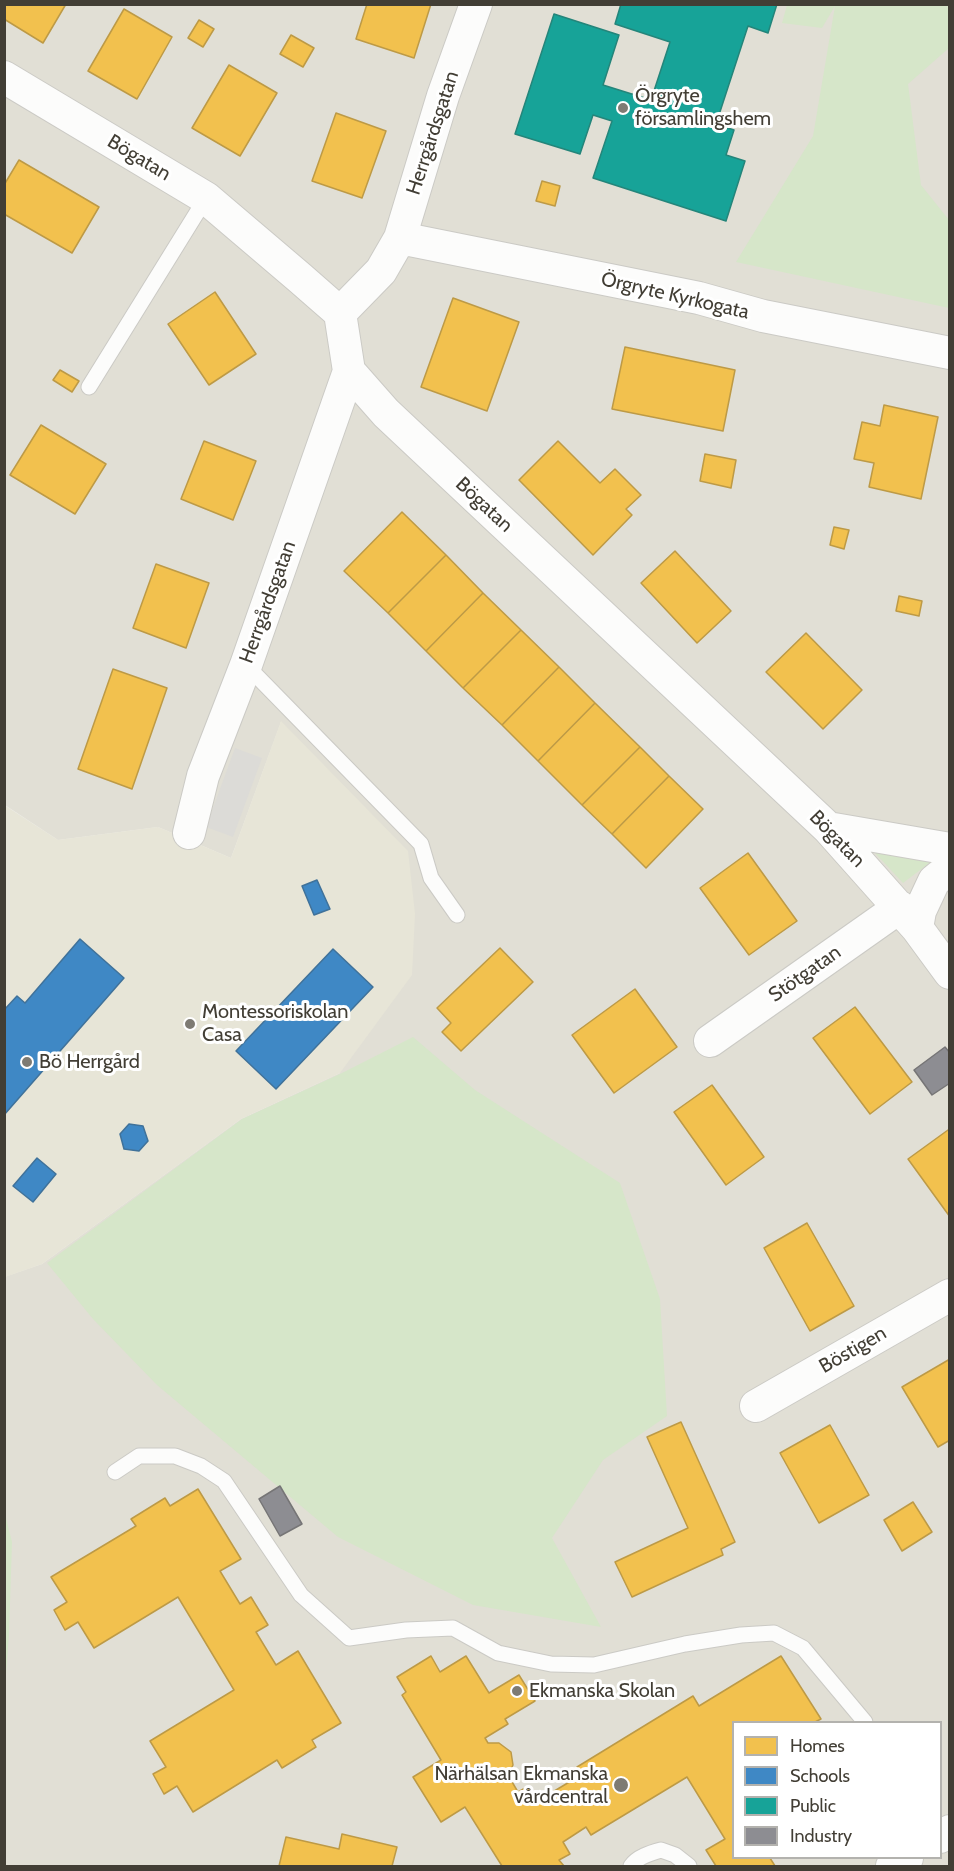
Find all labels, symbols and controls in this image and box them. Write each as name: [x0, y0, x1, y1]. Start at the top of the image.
street label: Herrgårdsgatan: [402, 68, 464, 198]
place label: Örgryte församlingshem: [635, 84, 771, 131]
marker: Örgryte församlingshem: [616, 101, 630, 115]
street label: Bögatan: [103, 130, 175, 186]
street label: Örgryte Kyrkogata: [599, 267, 751, 325]
street label: Bögatan: [450, 472, 518, 538]
street label: Herrgårdsgatan: [235, 538, 301, 666]
street label: Bögatan: [804, 806, 870, 872]
street label: Stötgatan: [764, 941, 846, 1007]
place label: Montessoriskolan Casa: [202, 1000, 348, 1047]
marker: Montessoriskolan Casa: [183, 1017, 197, 1031]
place label: Bö Herrgård: [39, 1050, 140, 1074]
marker: Bö Herrgård: [20, 1055, 34, 1069]
street label: Böstigen: [815, 1321, 891, 1379]
place label: Ekmanska Skolan: [529, 1679, 675, 1703]
marker: Ekmanska Skolan: [510, 1684, 524, 1698]
legend: [732, 1721, 942, 1859]
text: Homes: [790, 1735, 845, 1757]
place label: Närhälsan Ekmanska vårdcentral: [434, 1762, 608, 1809]
text: Schools: [790, 1765, 850, 1787]
marker: Närhälsan Ekmanska vårdcentral: [612, 1776, 630, 1794]
text: Public: [790, 1795, 836, 1817]
text: Industry: [790, 1825, 852, 1847]

